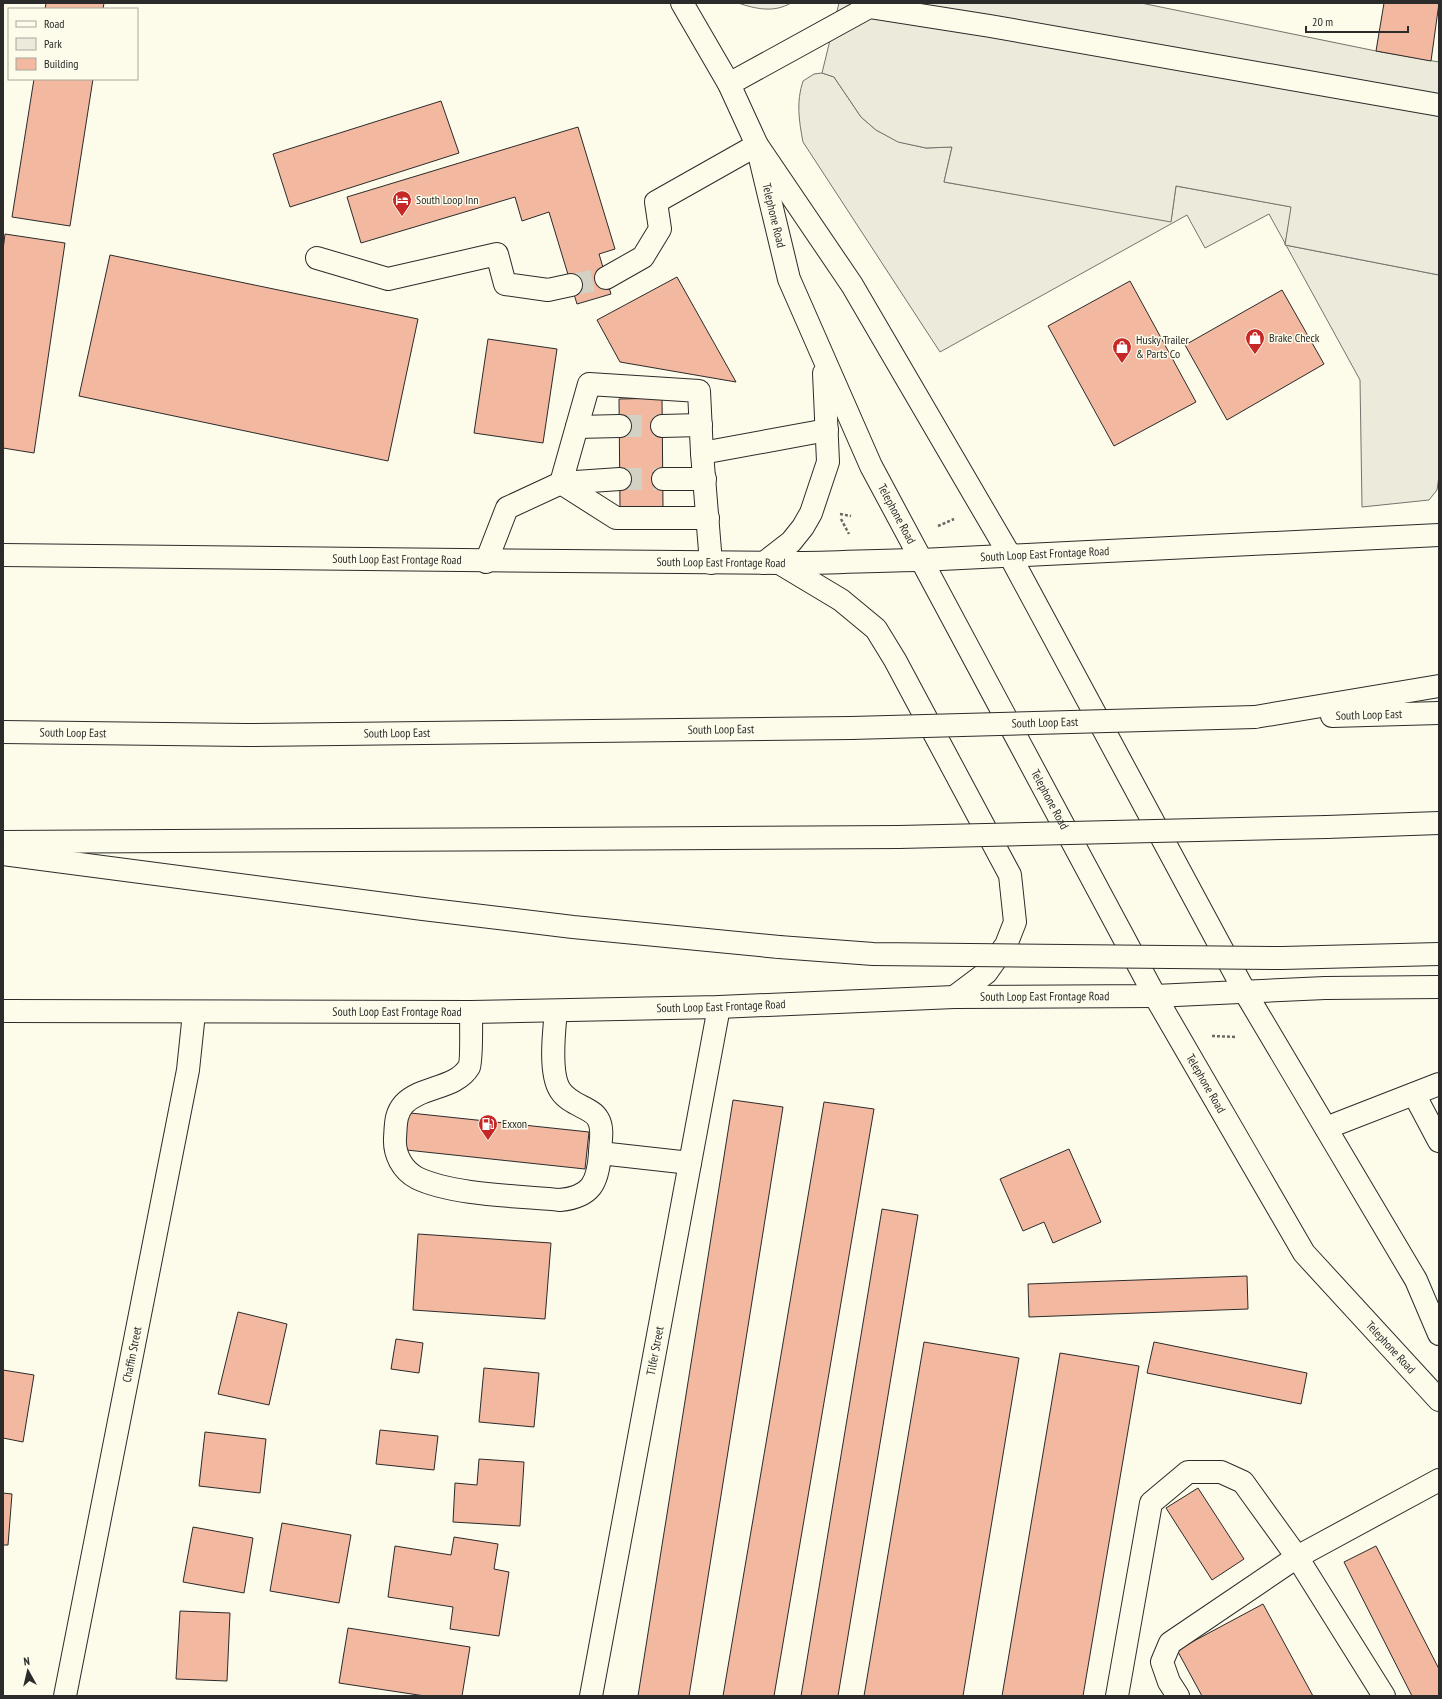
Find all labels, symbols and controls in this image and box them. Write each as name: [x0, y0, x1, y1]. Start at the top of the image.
legend: [8, 8, 138, 80]
scale bar: [1306, 8, 1408, 34]
text: 20 m: [1312, 14, 1333, 29]
text: Road: [44, 16, 64, 31]
text: Park: [44, 36, 62, 51]
text: Building: [44, 56, 79, 71]
street label: Telephone Road: [759, 181, 789, 249]
hotel icon: South Loop Inn: [391, 189, 413, 217]
place label: South Loop Inn: [416, 192, 479, 207]
shop icon: Brake Check: [1244, 327, 1266, 355]
place label: Brake Check: [1269, 330, 1320, 345]
place label: Husky Trailer & Parts Co: [1136, 332, 1190, 361]
shop icon: Husky Trailer & Parts Co: [1111, 336, 1133, 364]
street label: Telephone Road: [875, 481, 919, 546]
street label: South Loop East Frontage Road: [980, 543, 1110, 564]
street label: South Loop East Frontage Road: [332, 551, 462, 567]
street label: South Loop East Frontage Road: [656, 554, 786, 570]
street label: South Loop East: [1335, 706, 1403, 723]
street label: South Loop East: [1011, 714, 1079, 731]
street label: South Loop East: [688, 721, 755, 737]
street label: South Loop East: [40, 724, 107, 740]
street label: South Loop East: [364, 725, 431, 741]
street label: Telephone Road: [1028, 767, 1072, 832]
street label: South Loop East Frontage Road: [980, 988, 1109, 1004]
street label: South Loop East Frontage Road: [656, 996, 786, 1015]
street label: South Loop East Frontage Road: [332, 1004, 462, 1019]
street label: Telephone Road: [1183, 1051, 1229, 1115]
fuel station icon: Exxon: [477, 1113, 499, 1141]
place label: Exxon: [502, 1116, 527, 1131]
street label: Telephone Road: [1363, 1318, 1419, 1376]
street label: Tilfer Street: [643, 1324, 667, 1377]
street label: Chaffin Street: [119, 1325, 145, 1384]
north arrow: [8, 1651, 48, 1691]
text: N: [23, 1654, 31, 1668]

